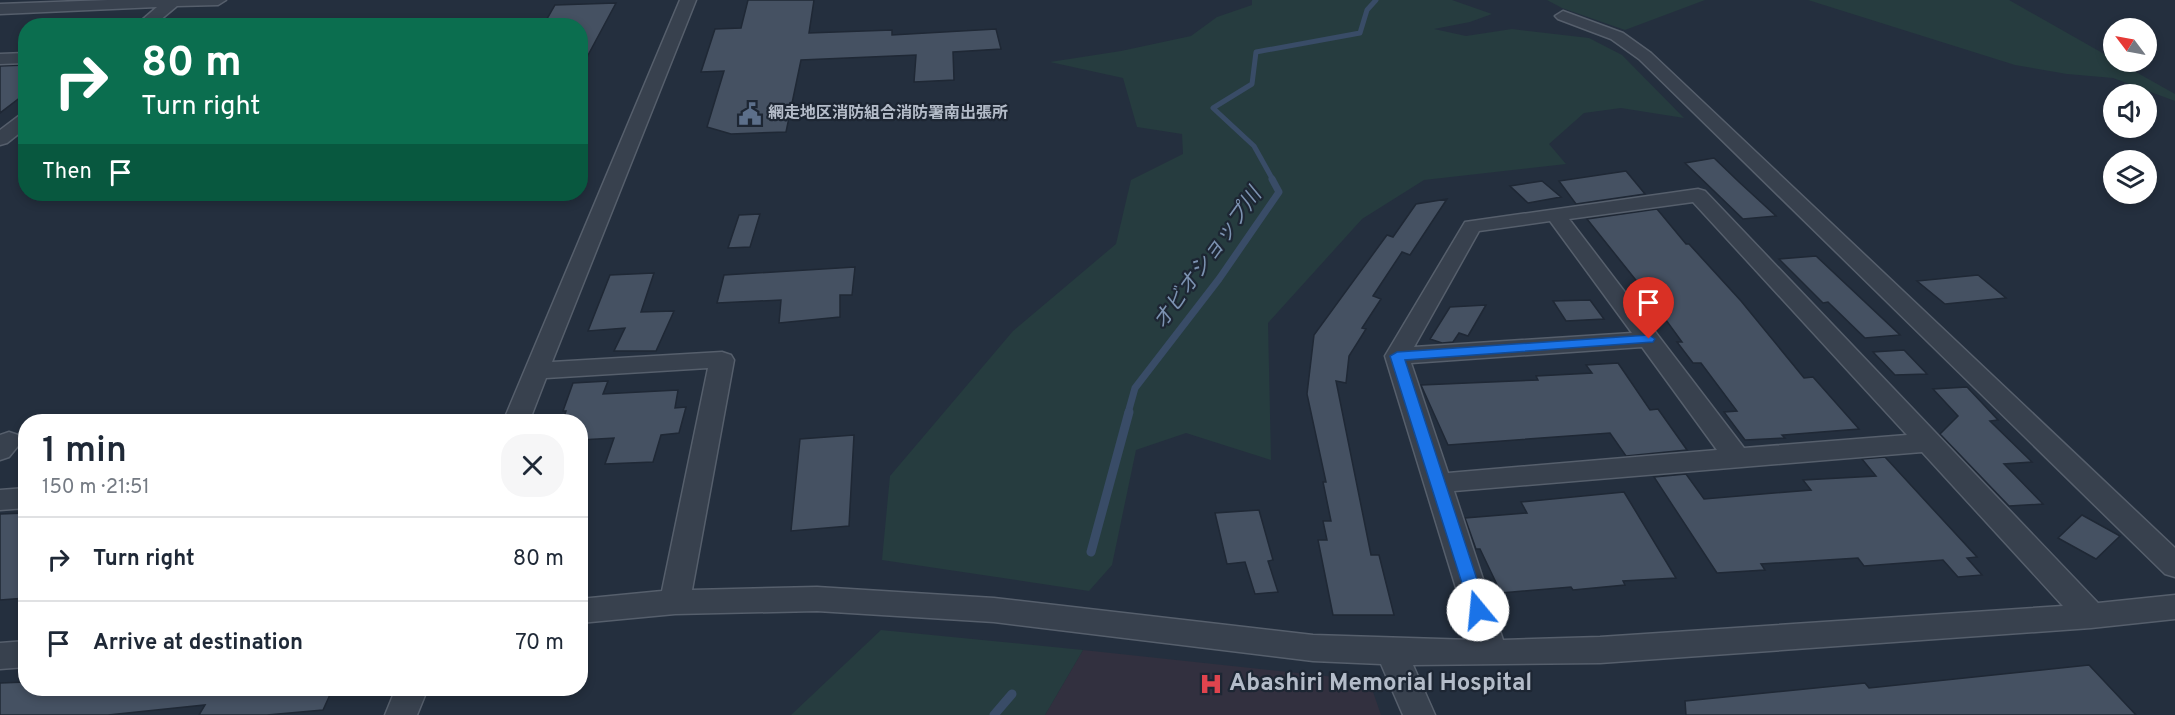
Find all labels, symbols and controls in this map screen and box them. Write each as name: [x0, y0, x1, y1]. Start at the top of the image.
north arrow: [2103, 18, 2157, 72]
map controls: [2103, 18, 2157, 204]
text: 80 m: [141, 38, 242, 91]
icon: right: [42, 42, 120, 120]
button: sound: [2103, 84, 2157, 138]
text: Turn right: [141, 90, 260, 124]
public building icon: 網走地区消防組合消防署南出張所: [737, 101, 763, 127]
place label: 網走地区消防組合消防署南出張所: [768, 104, 1008, 124]
button: layers: [2103, 150, 2157, 204]
icon: arrive: [104, 156, 137, 189]
text: Then: [42, 159, 92, 186]
water label: オビオショップ川: [1148, 181, 1269, 335]
pin: [1623, 277, 1674, 339]
icon: arrive: [1632, 286, 1665, 319]
text: 1 min: [42, 429, 127, 475]
button: close: [501, 434, 564, 497]
text: 150 m · 21:51: [42, 475, 150, 501]
icon: right: [42, 543, 75, 576]
text: Turn right: [93, 546, 195, 573]
text: 80 m: [513, 546, 564, 573]
position arrow: [1446, 578, 1510, 642]
icon: arrive: [42, 627, 75, 660]
text: Arrive at destination: [93, 630, 303, 657]
text: 70 m: [515, 630, 564, 657]
place label: Abashiri Memorial Hospital: [1229, 669, 1532, 699]
hospital icon: Abashiri Memorial Hospital: [1198, 671, 1224, 697]

